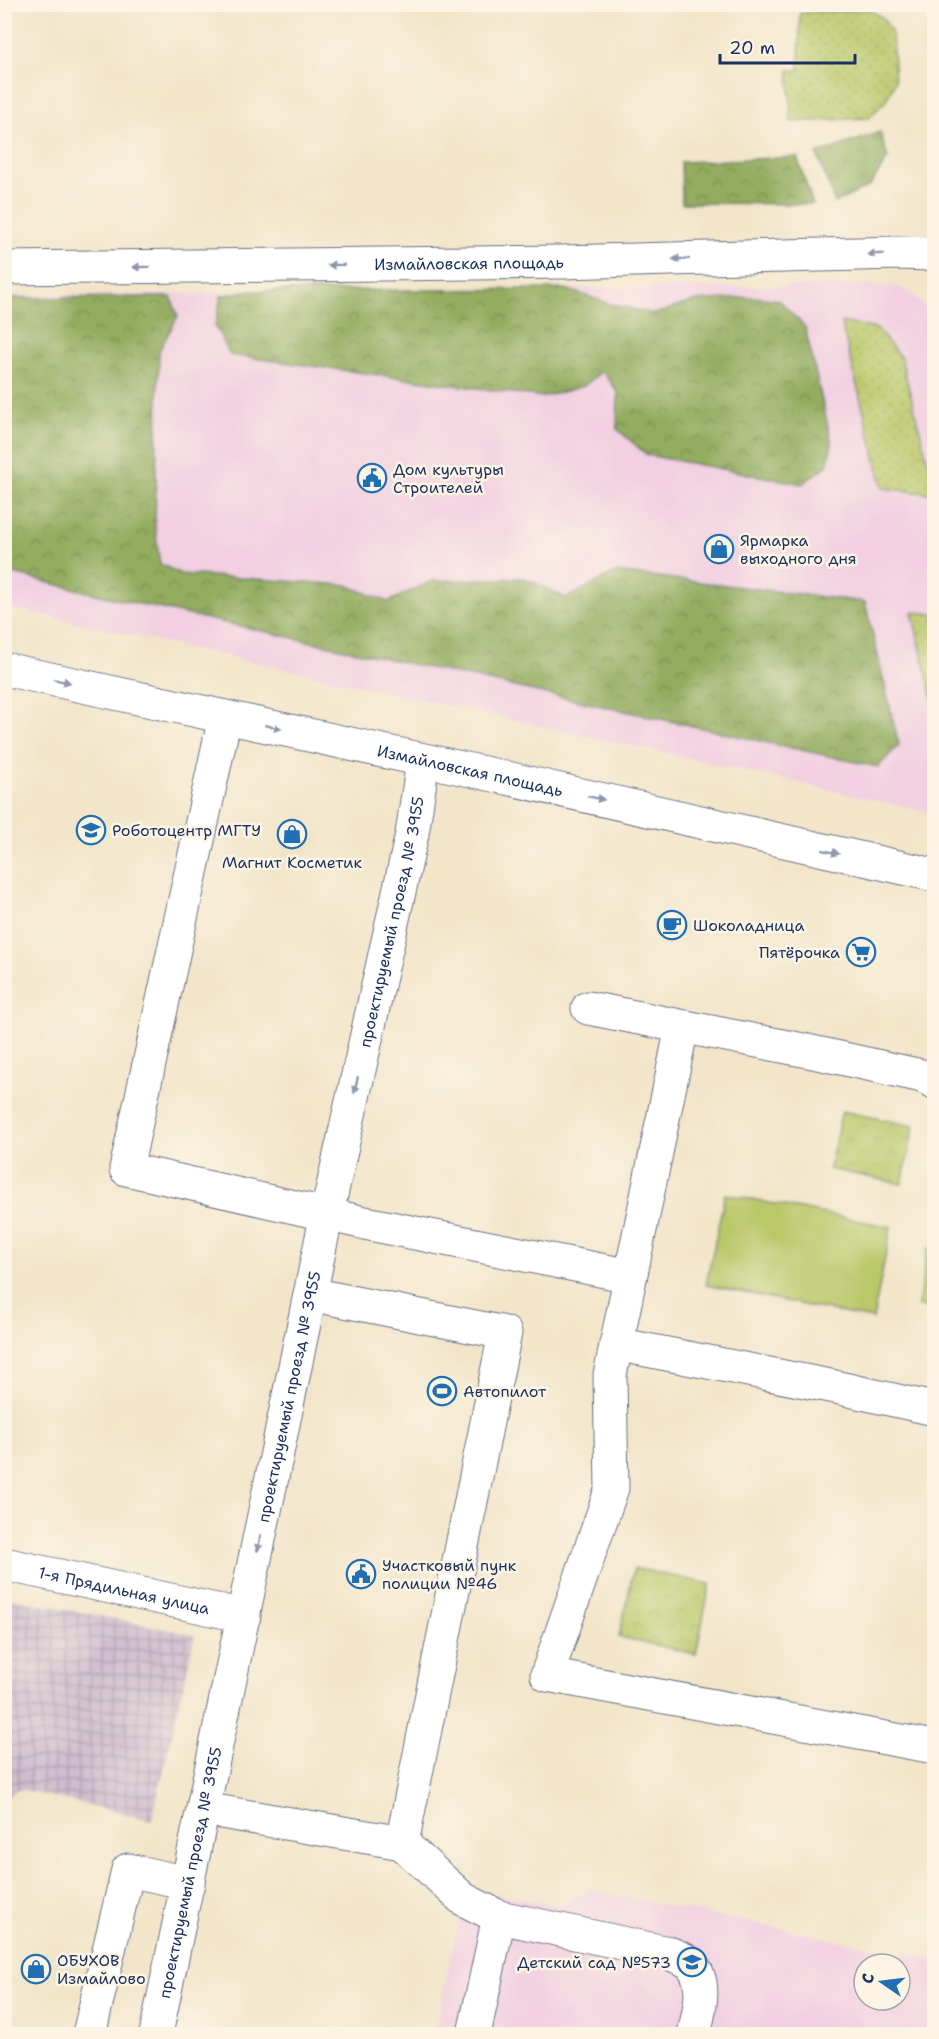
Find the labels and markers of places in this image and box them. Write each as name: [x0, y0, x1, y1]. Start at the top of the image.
place label: Дом культуры Строителей: [393, 459, 504, 498]
public building icon: Дом культуры Строителей: [356, 462, 388, 494]
place label: Ярмарка выходного дня: [740, 530, 857, 569]
shop icon: Ярмарка выходного дня: [703, 533, 735, 565]
school or university icon: Роботоцентр МГТУ: [75, 814, 107, 846]
shop icon: Магнит Косметик: [276, 818, 308, 850]
place label: Роботоцентр МГТУ: [112, 820, 261, 841]
place label: Магнит Косметик: [222, 852, 363, 873]
cafe icon: Шоколадница: [656, 909, 688, 941]
place label: Шоколадница: [693, 915, 804, 936]
supermarket icon: Пятёрочка: [845, 936, 877, 968]
place label: Пятёрочка: [759, 942, 840, 963]
sports icon: Автопилот: [426, 1375, 458, 1407]
place label: Автопилот: [463, 1381, 547, 1402]
place label: Участковый пунк полиции №46: [382, 1555, 517, 1594]
public building icon: Участковый пунк полиции №46: [345, 1558, 377, 1590]
school or university icon: Детский сад №573: [676, 1946, 708, 1978]
place label: ОБУХОВ Измайлово: [57, 1950, 146, 1989]
place label: Детский сад №573: [517, 1952, 671, 1973]
shop icon: ОБУХОВ Измайлово: [20, 1953, 52, 1985]

